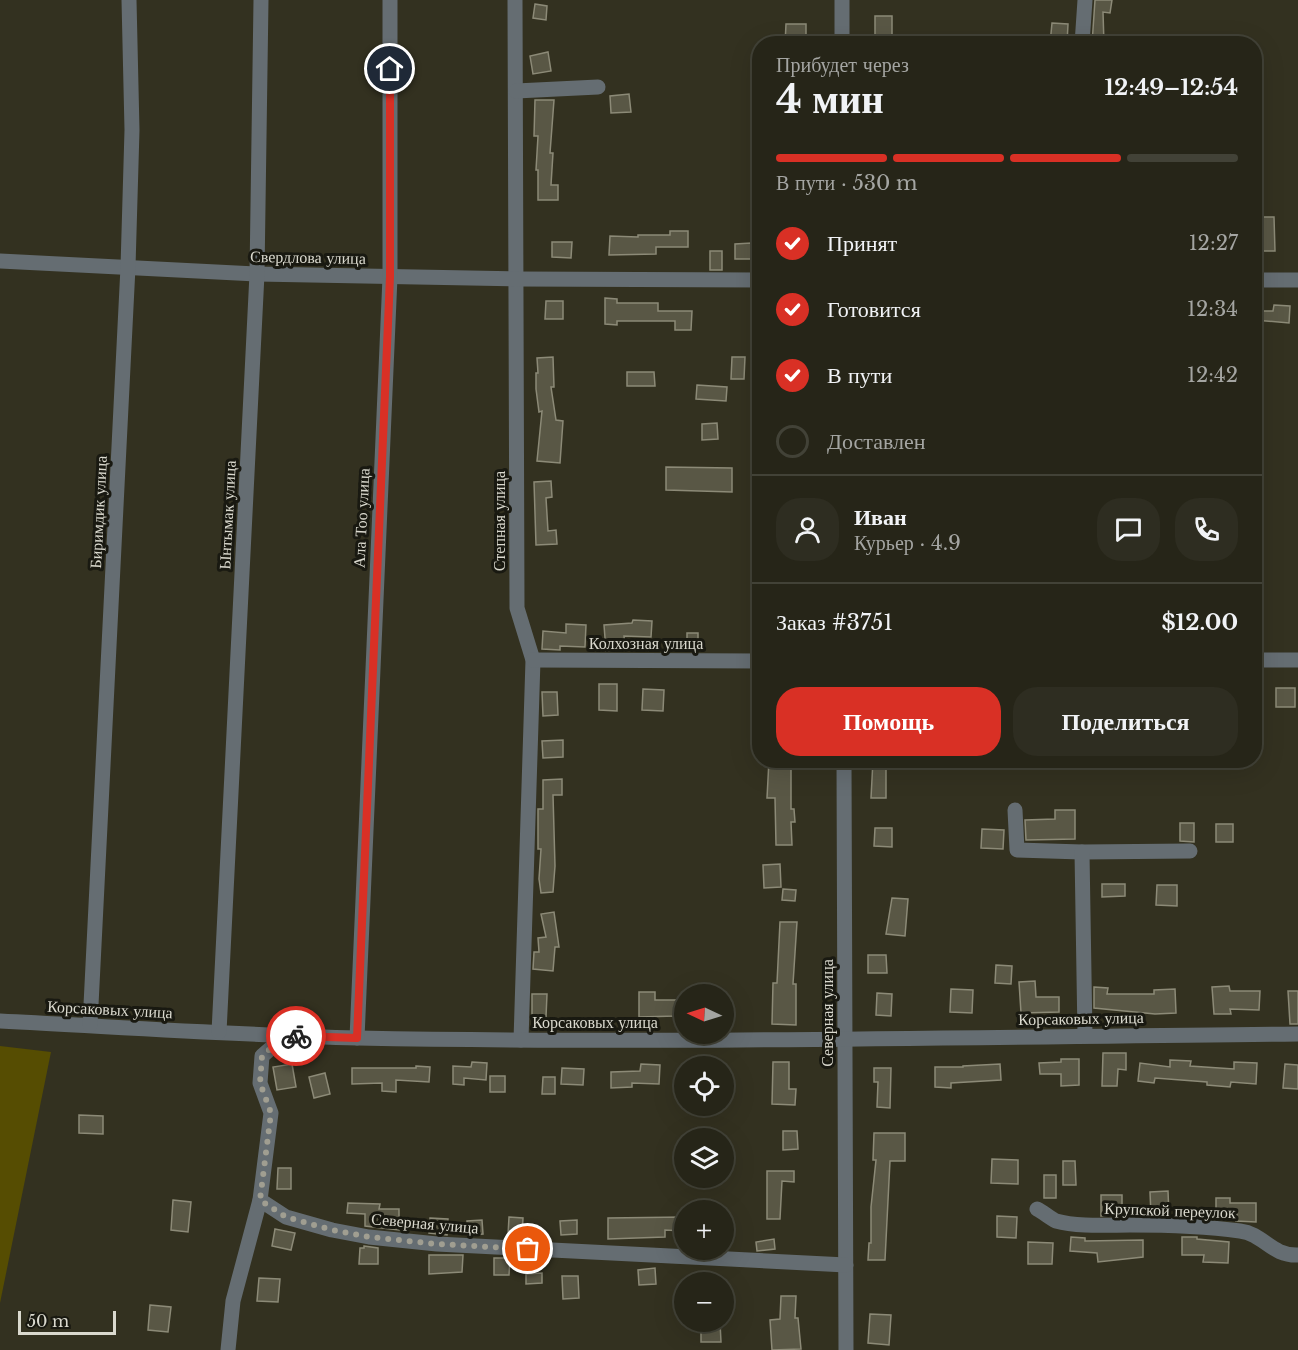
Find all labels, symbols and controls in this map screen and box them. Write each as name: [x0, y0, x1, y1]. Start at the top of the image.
pin: [364, 43, 415, 94]
icon: home: [373, 52, 406, 85]
text: Прибудет через: [776, 53, 909, 77]
text: 12:49–12:54: [1104, 74, 1238, 101]
text: 4 мин: [776, 75, 884, 124]
text: В пути · 530 m: [776, 171, 918, 195]
icon: check: [776, 227, 809, 260]
text: Принят: [827, 230, 897, 257]
text: 12:27: [1189, 231, 1238, 255]
street label: Свердлова улица: [250, 246, 366, 268]
icon: check: [776, 293, 809, 326]
text: Готовится: [827, 296, 921, 323]
text: 12:34: [1187, 297, 1238, 321]
icon: check: [776, 359, 809, 392]
text: В пути: [827, 362, 892, 389]
text: 12:42: [1187, 363, 1238, 387]
text: Доставлен: [827, 428, 926, 455]
street label: Биримдик улица: [85, 455, 111, 569]
street label: Ынтымак улица: [214, 460, 240, 570]
street label: Ала Тоо улица: [348, 468, 374, 568]
street label: Степная улица: [489, 471, 509, 571]
button: person: [776, 498, 839, 561]
button: chat: [1097, 498, 1160, 561]
button: phone: [1175, 498, 1238, 561]
text: Иван: [854, 504, 907, 531]
text: Курьер · 4.9: [854, 531, 961, 555]
text: Заказ #3751: [776, 609, 893, 636]
text: $12.00: [1161, 609, 1238, 636]
street label: Колхозная улица: [589, 633, 703, 653]
button: Помощь: [776, 687, 1001, 756]
button: Поделиться: [1013, 687, 1238, 756]
street label: Северная улица: [817, 959, 837, 1067]
north arrow: [674, 984, 734, 1044]
map controls: [674, 984, 734, 1332]
street label: Корсаковых улица: [47, 996, 173, 1022]
courier: [266, 1006, 326, 1066]
street label: Корсаковых улица: [1018, 1007, 1144, 1029]
street label: Корсаковых улица: [532, 1012, 658, 1032]
icon: bike: [280, 1020, 313, 1053]
button: locate: [674, 1056, 734, 1116]
button: layers: [674, 1128, 734, 1188]
street label: Крупской переулок: [1104, 1198, 1236, 1222]
button: +: [674, 1200, 734, 1260]
street label: Северная улица: [371, 1208, 479, 1238]
pin: [502, 1223, 553, 1274]
icon: bag: [511, 1232, 544, 1265]
button: −: [674, 1272, 734, 1332]
scale bar: [18, 1308, 116, 1336]
text: 50 m: [27, 1311, 69, 1331]

